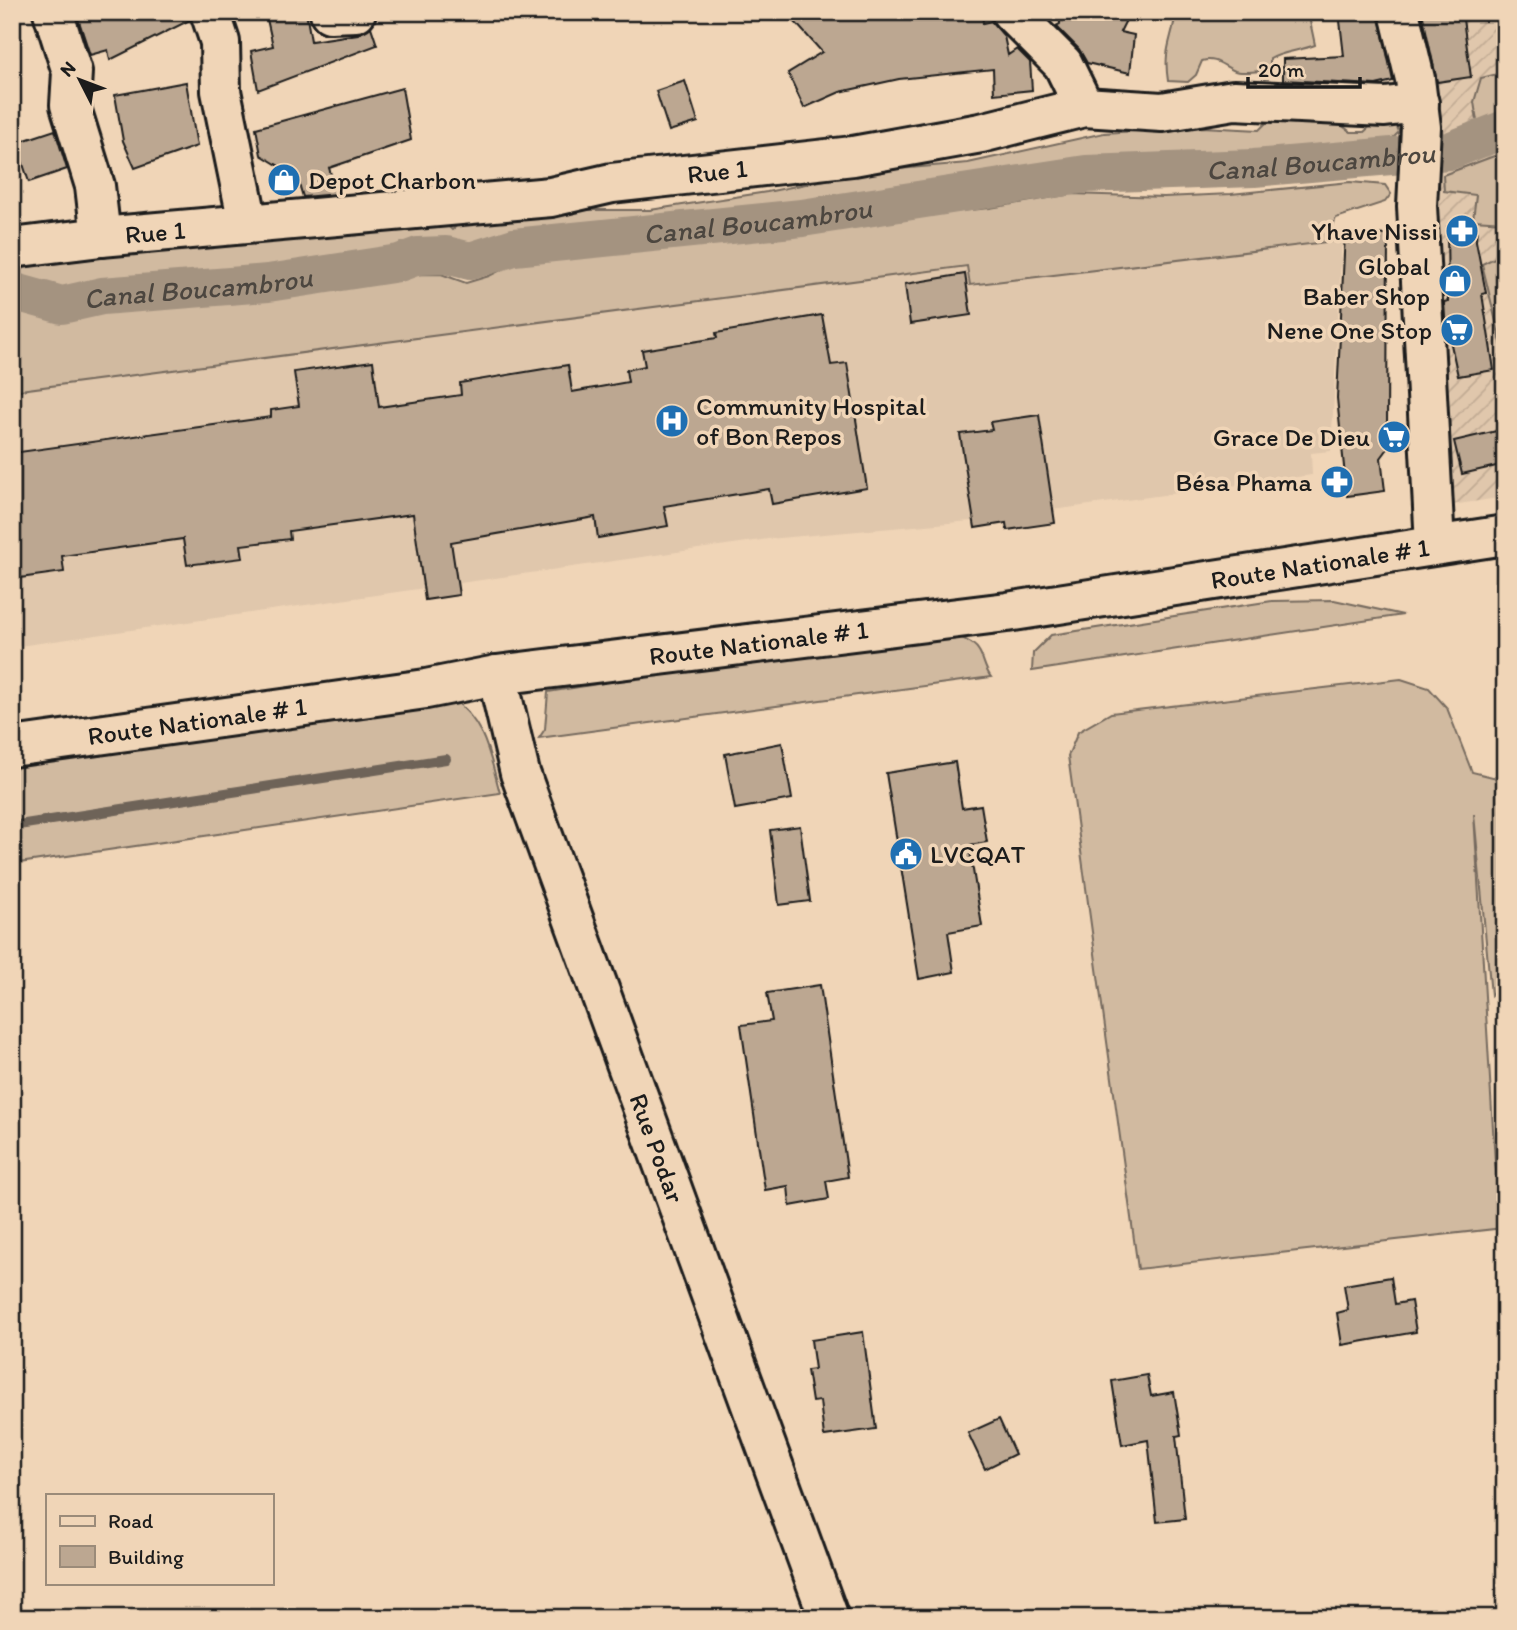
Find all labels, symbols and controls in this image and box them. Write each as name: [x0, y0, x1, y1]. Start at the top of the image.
north arrow: [46, 46, 116, 116]
scale bar: [1248, 46, 1360, 90]
text: N: [55, 56, 81, 81]
text: 20 m: [1258, 57, 1305, 82]
water label: Canal Boucambrou: [1205, 135, 1437, 187]
street label: Rue 1: [686, 152, 749, 190]
shop icon: Depot Charbon: [265, 161, 303, 199]
place label: Depot Charbon: [308, 164, 476, 196]
water label: Canal Boucambrou: [642, 190, 875, 251]
pharmacy icon: Yhave Nissi: [1443, 212, 1481, 250]
street label: Rue 1: [124, 214, 187, 251]
place label: Yhave Nissi: [1311, 215, 1438, 247]
place label: Global Baber Shop: [1303, 250, 1430, 312]
water label: Canal Boucambrou: [80, 259, 315, 317]
shop icon: Global Baber Shop: [1436, 262, 1474, 300]
supermarket icon: Nene One Stop: [1438, 311, 1476, 349]
place label: Nene One Stop: [1267, 314, 1432, 346]
place label: Community Hospital of Bon Repos: [696, 390, 926, 452]
hospital icon: Community Hospital of Bon Repos: [653, 402, 691, 440]
supermarket icon: Grace De Dieu: [1375, 418, 1413, 456]
place label: Grace De Dieu: [1213, 421, 1370, 453]
pharmacy icon: Bésa Phama: [1318, 463, 1356, 501]
place label: Bésa Phama: [1176, 466, 1312, 498]
street label: Route Nationale # 1: [1208, 531, 1432, 596]
street label: Route Nationale # 1: [647, 613, 870, 672]
street label: Route Nationale # 1: [86, 690, 309, 752]
public building icon: LVCQAT: [887, 835, 925, 873]
place label: LVCQAT: [930, 838, 1026, 870]
street label: Rue Podar: [623, 1089, 692, 1207]
legend: [46, 1494, 273, 1584]
text: Road: [108, 1508, 154, 1533]
text: Building: [108, 1544, 184, 1569]

